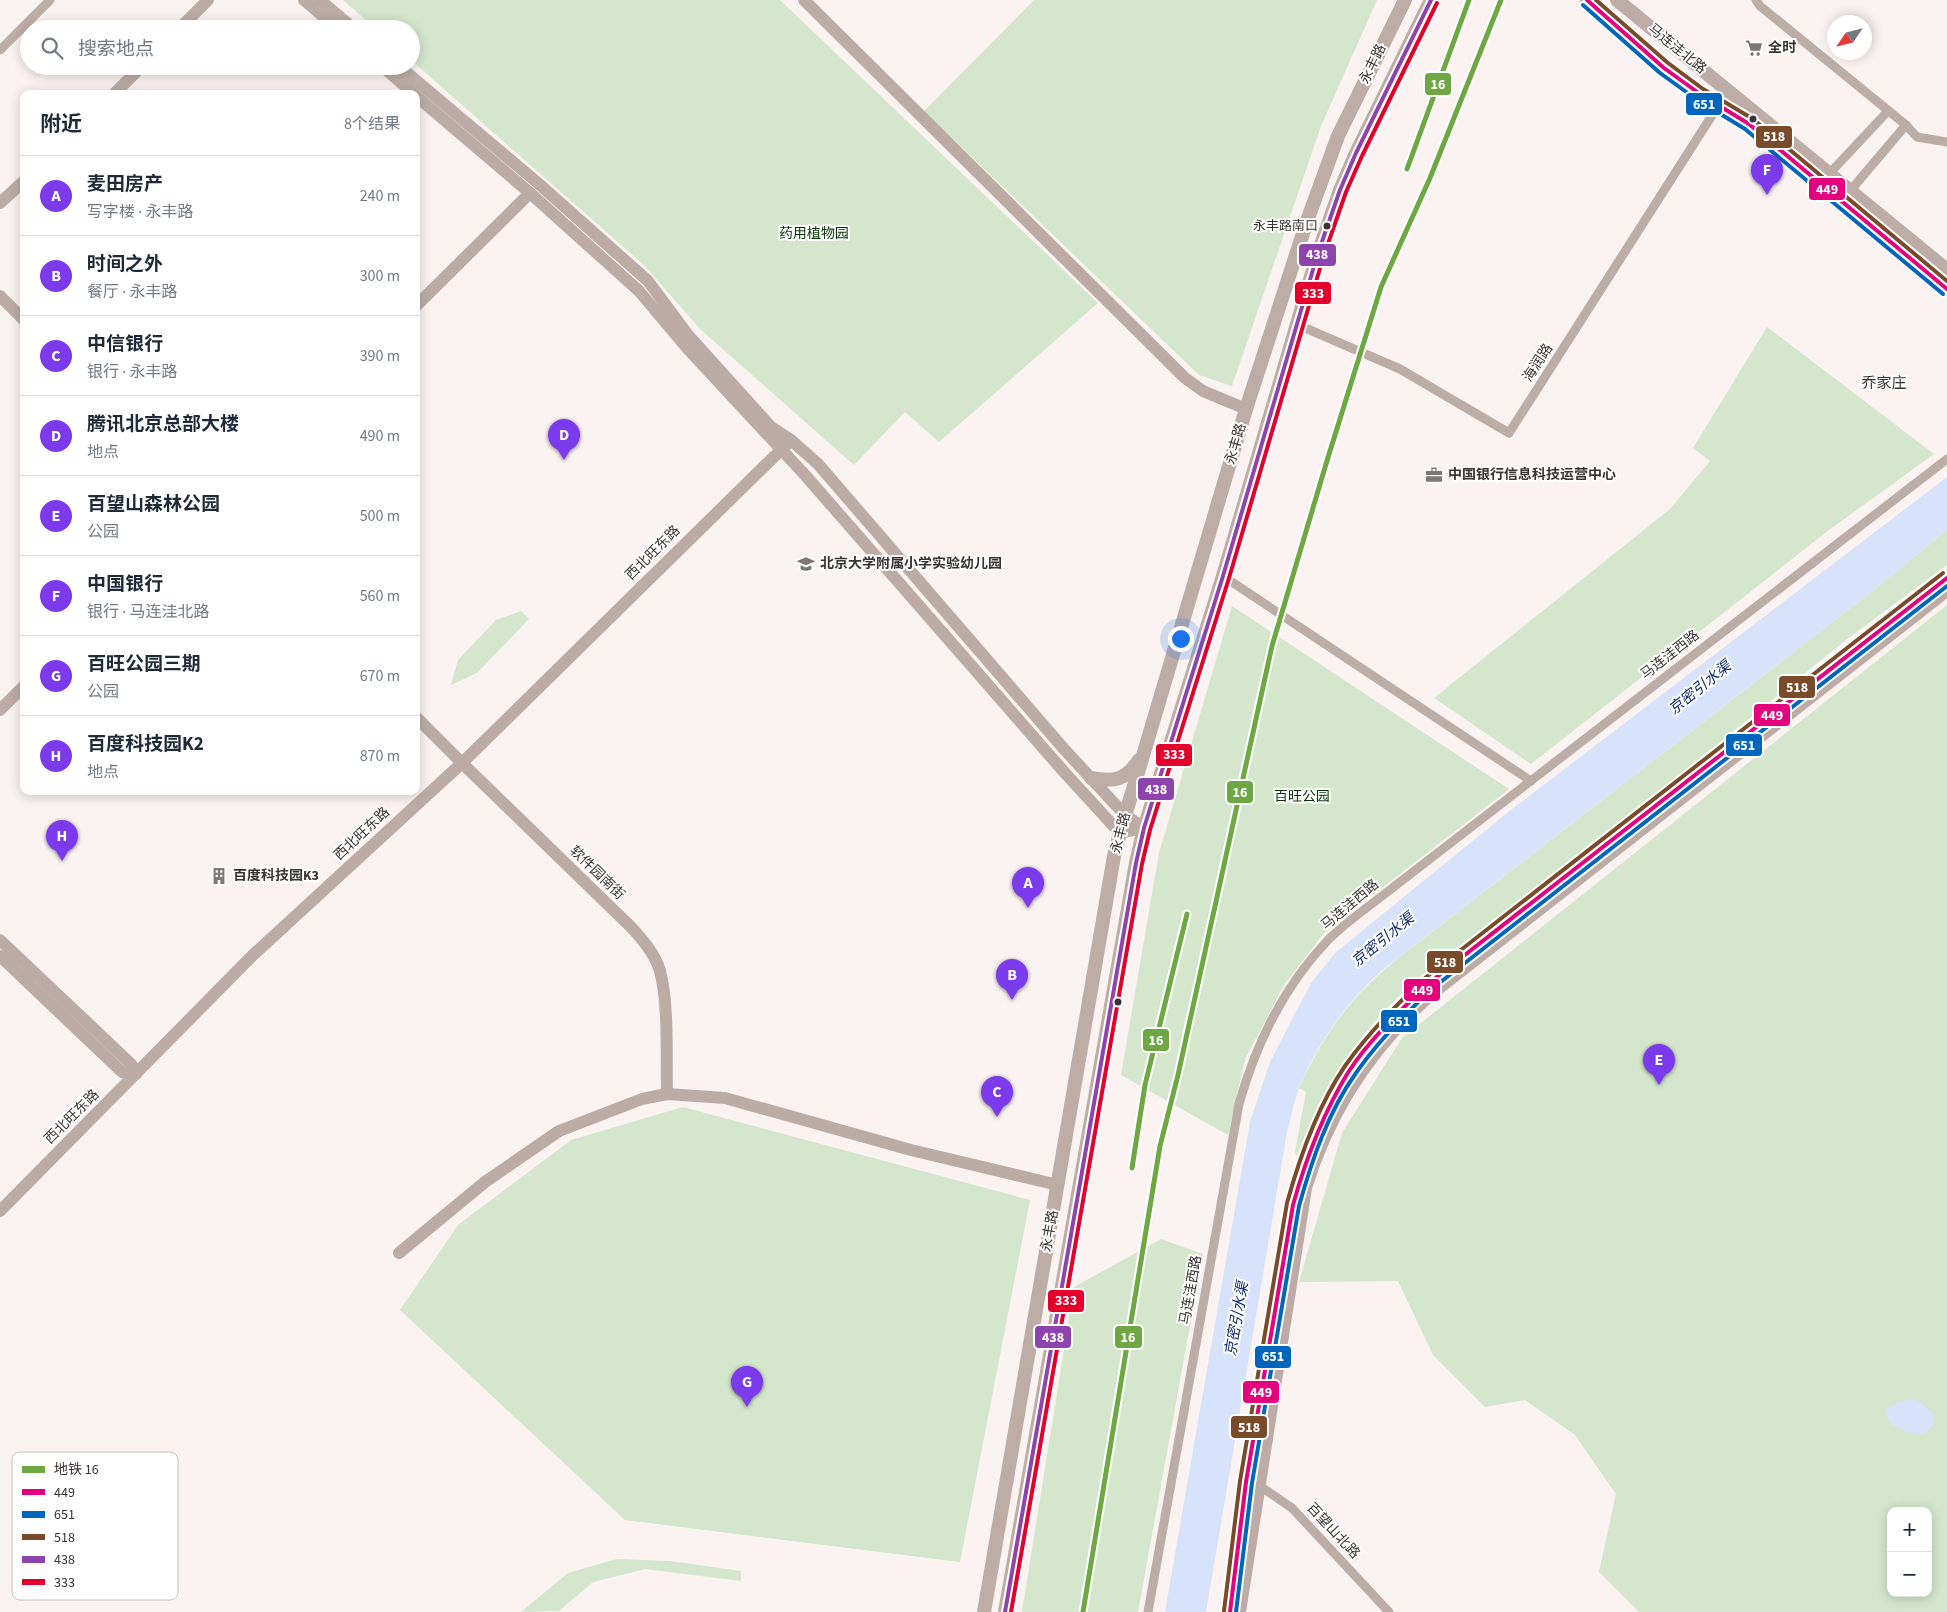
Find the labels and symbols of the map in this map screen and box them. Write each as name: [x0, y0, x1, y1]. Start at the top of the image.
north arrow: [1827, 15, 1872, 60]
street label: 马连洼北路: [1644, 19, 1710, 79]
supermarket icon: 全时: [1744, 38, 1764, 58]
place label: 全时: [1768, 38, 1797, 58]
street label: 永丰路: [1355, 41, 1391, 87]
line badge: 16: [1424, 72, 1452, 96]
text: 16: [1431, 75, 1445, 95]
line badge: 651: [1685, 92, 1723, 116]
text: 651: [1693, 95, 1715, 115]
unlabelled marker: [1748, 114, 1758, 124]
line badge: 518: [1755, 125, 1793, 149]
text: 518: [1763, 127, 1785, 147]
pin: F: [1751, 154, 1783, 195]
line badge: 449: [1808, 177, 1846, 201]
text: 449: [1816, 180, 1838, 200]
place label: 永丰路南口: [1253, 217, 1318, 235]
marker: 永丰路南口: [1322, 221, 1332, 231]
park label: 药用植物园: [779, 224, 849, 244]
line badge: 438: [1298, 243, 1337, 267]
text: 438: [1306, 245, 1328, 265]
line badge: 333: [1294, 281, 1332, 305]
text: 333: [1302, 284, 1324, 304]
street label: 海润路: [1518, 340, 1558, 386]
district label: 乔家庄: [1861, 373, 1907, 394]
pin: D: [548, 419, 580, 460]
street label: 永丰路: [1221, 421, 1251, 467]
office icon: 中国银行信息科技运营中心: [1424, 465, 1444, 485]
place label: 中国银行信息科技运营中心: [1448, 465, 1616, 485]
street label: 西北旺东路: [621, 521, 685, 585]
school or university icon: 北京大学附属小学实验幼儿园: [796, 554, 816, 574]
place label: 北京大学附属小学实验幼儿园: [820, 554, 1002, 574]
your location: [1168, 626, 1194, 652]
street label: 马连洼西路: [1636, 626, 1704, 684]
water label: 京密引水渠: [1664, 655, 1737, 720]
line badge: 518: [1778, 675, 1816, 699]
text: 518: [1786, 678, 1808, 698]
line badge: 449: [1753, 703, 1791, 727]
text: 449: [1761, 706, 1783, 726]
line badge: 651: [1725, 733, 1763, 757]
text: 651: [1733, 736, 1755, 756]
line badge: 333: [1155, 743, 1193, 767]
text: 333: [1163, 745, 1185, 765]
line badge: 438: [1137, 777, 1175, 801]
text: 438: [1145, 780, 1167, 800]
line badge: 16: [1226, 780, 1254, 804]
text: 16: [1233, 783, 1247, 803]
park label: 百旺公园: [1274, 787, 1330, 807]
street label: 西北旺东路: [330, 803, 394, 865]
street label: 永丰路: [1106, 810, 1136, 856]
pin: H: [46, 820, 78, 861]
street label: 软件园南街: [565, 841, 629, 905]
building icon: 百度科技园K3: [209, 866, 229, 886]
place label: 百度科技园K3: [233, 866, 319, 886]
pin: A: [1012, 867, 1044, 908]
street label: 马连洼西路: [1317, 875, 1383, 935]
water label: 京密引水渠: [1347, 907, 1420, 972]
line badge: 518: [1426, 950, 1464, 974]
text: 518: [1434, 953, 1456, 973]
pin: B: [996, 959, 1028, 1000]
line badge: 449: [1403, 978, 1441, 1002]
text: 449: [1411, 981, 1433, 1001]
unlabelled marker: [1113, 997, 1123, 1007]
line badge: 651: [1380, 1009, 1418, 1033]
text: 651: [1388, 1012, 1410, 1032]
line badge: 16: [1142, 1028, 1170, 1052]
text: 16: [1149, 1031, 1163, 1051]
pin: E: [1643, 1044, 1675, 1085]
pin: C: [981, 1076, 1013, 1117]
street label: 西北旺东路: [40, 1085, 104, 1149]
street label: 永丰路: [1037, 1209, 1063, 1253]
street label: 马连洼西路: [1175, 1254, 1207, 1326]
water label: 京密引水渠: [1220, 1278, 1254, 1358]
line badge: 333: [1047, 1289, 1085, 1313]
text: 333: [1055, 1291, 1077, 1311]
line badge: 438: [1034, 1325, 1072, 1349]
line badge: 16: [1114, 1325, 1143, 1349]
text: 438: [1042, 1328, 1064, 1348]
text: 16: [1121, 1328, 1135, 1348]
line badge: 651: [1254, 1345, 1292, 1369]
text: 651: [1262, 1347, 1284, 1367]
pin: G: [731, 1366, 763, 1407]
line badge: 449: [1242, 1380, 1280, 1404]
text: 449: [1250, 1383, 1272, 1403]
line badge: 518: [1230, 1415, 1268, 1439]
text: 518: [1238, 1418, 1260, 1438]
legend: [12, 1452, 178, 1600]
text: 地铁 16: [54, 1460, 99, 1480]
text: 449: [54, 1483, 75, 1503]
street label: 百望山北路: [1302, 1499, 1364, 1563]
text: 651: [54, 1505, 75, 1525]
text: 518: [54, 1528, 75, 1548]
text: 438: [54, 1550, 75, 1570]
text: 333: [54, 1573, 75, 1593]

